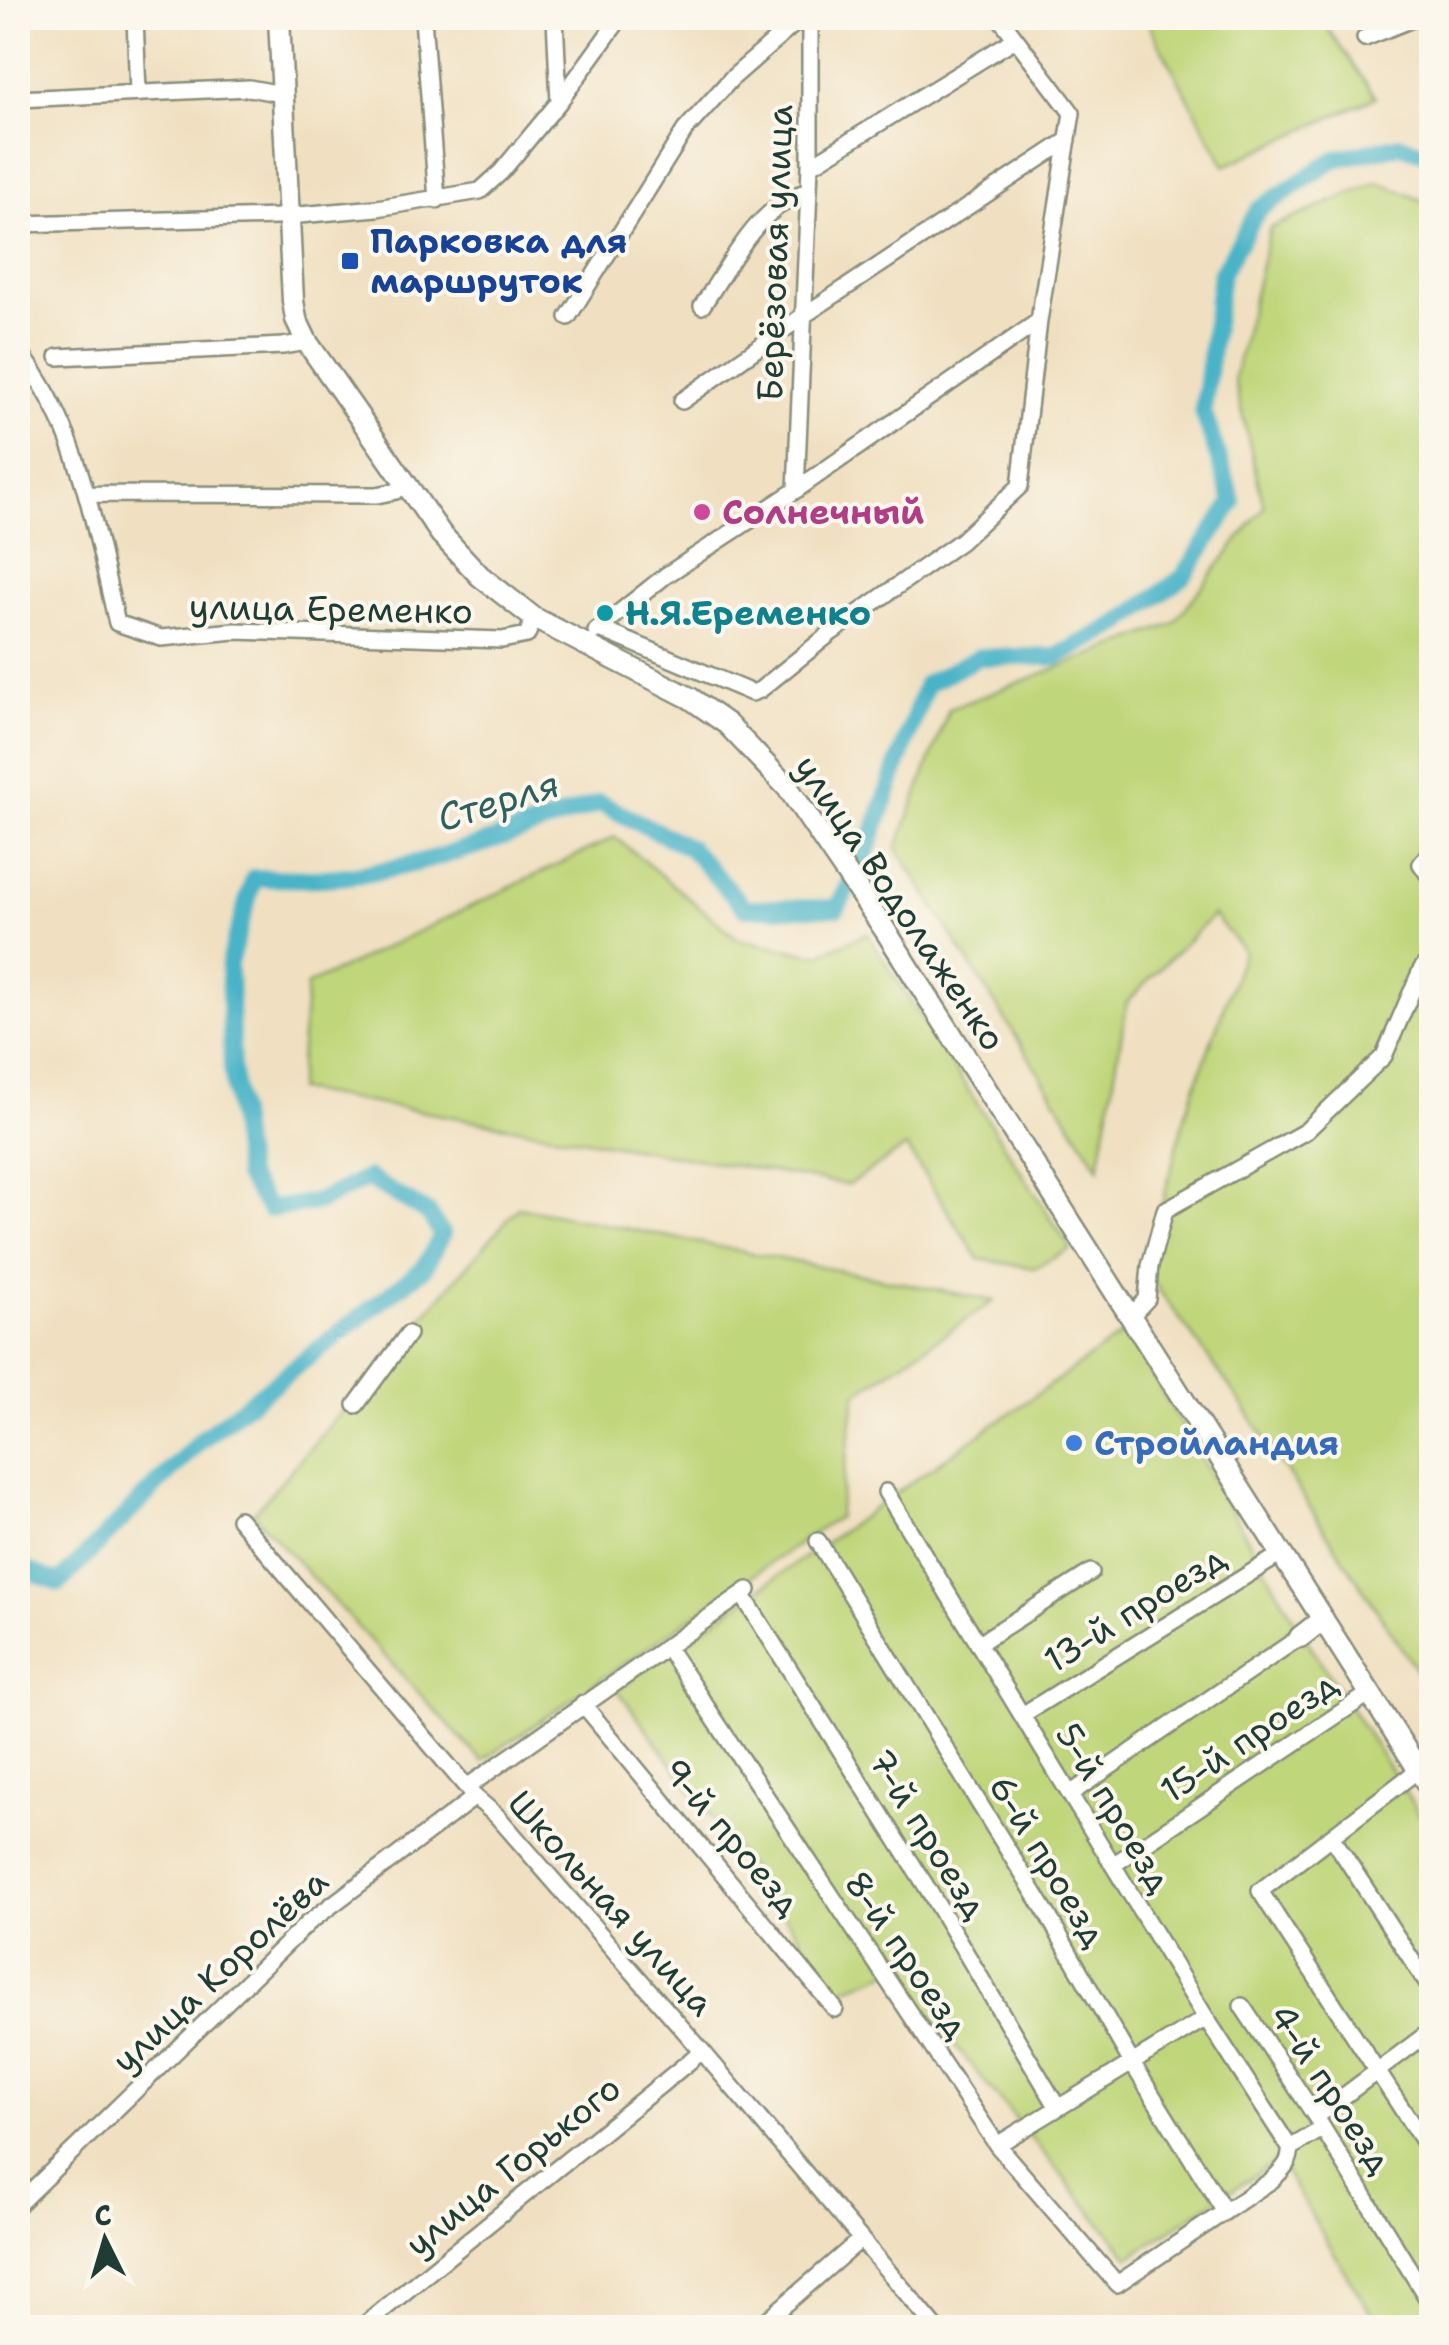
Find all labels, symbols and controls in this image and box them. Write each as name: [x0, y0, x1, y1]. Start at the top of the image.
street label: Берёзовая улица: [746, 103, 803, 402]
place label: Парковка для маршруток: [370, 217, 628, 304]
marker: Парковка для маршруток: [339, 250, 361, 272]
place label: Солнечный: [722, 488, 924, 535]
marker: Солнечный: [691, 501, 713, 523]
street label: улица Еременко: [189, 583, 473, 634]
place label: Н.Я.Еременко: [625, 589, 871, 636]
marker: Н.Я.Еременко: [594, 602, 616, 624]
street label: улица Водолаженко: [784, 746, 1017, 1060]
water label: Стерля: [431, 758, 565, 843]
place label: Стройландия: [1094, 1419, 1339, 1466]
marker: Стройландия: [1063, 1432, 1085, 1454]
street label: 13-й проезд: [1035, 1534, 1235, 1683]
street label: 15-й проезд: [1151, 1660, 1347, 1813]
street label: 5-й проезд: [1045, 1714, 1184, 1901]
street label: 7-й проезд: [858, 1740, 999, 1928]
street label: 9-й проезд: [652, 1748, 812, 1926]
street label: 6-й проезд: [979, 1766, 1118, 1956]
street label: Школьная улица: [498, 1780, 725, 2026]
street label: улица Королёва: [101, 1858, 338, 2083]
street label: 8-й проезд: [834, 1862, 981, 2048]
street label: 4-й проезд: [1259, 1995, 1404, 2183]
street label: улица Горького: [395, 2064, 630, 2267]
north arrow: [55, 2190, 155, 2290]
text: С: [93, 2195, 113, 2235]

